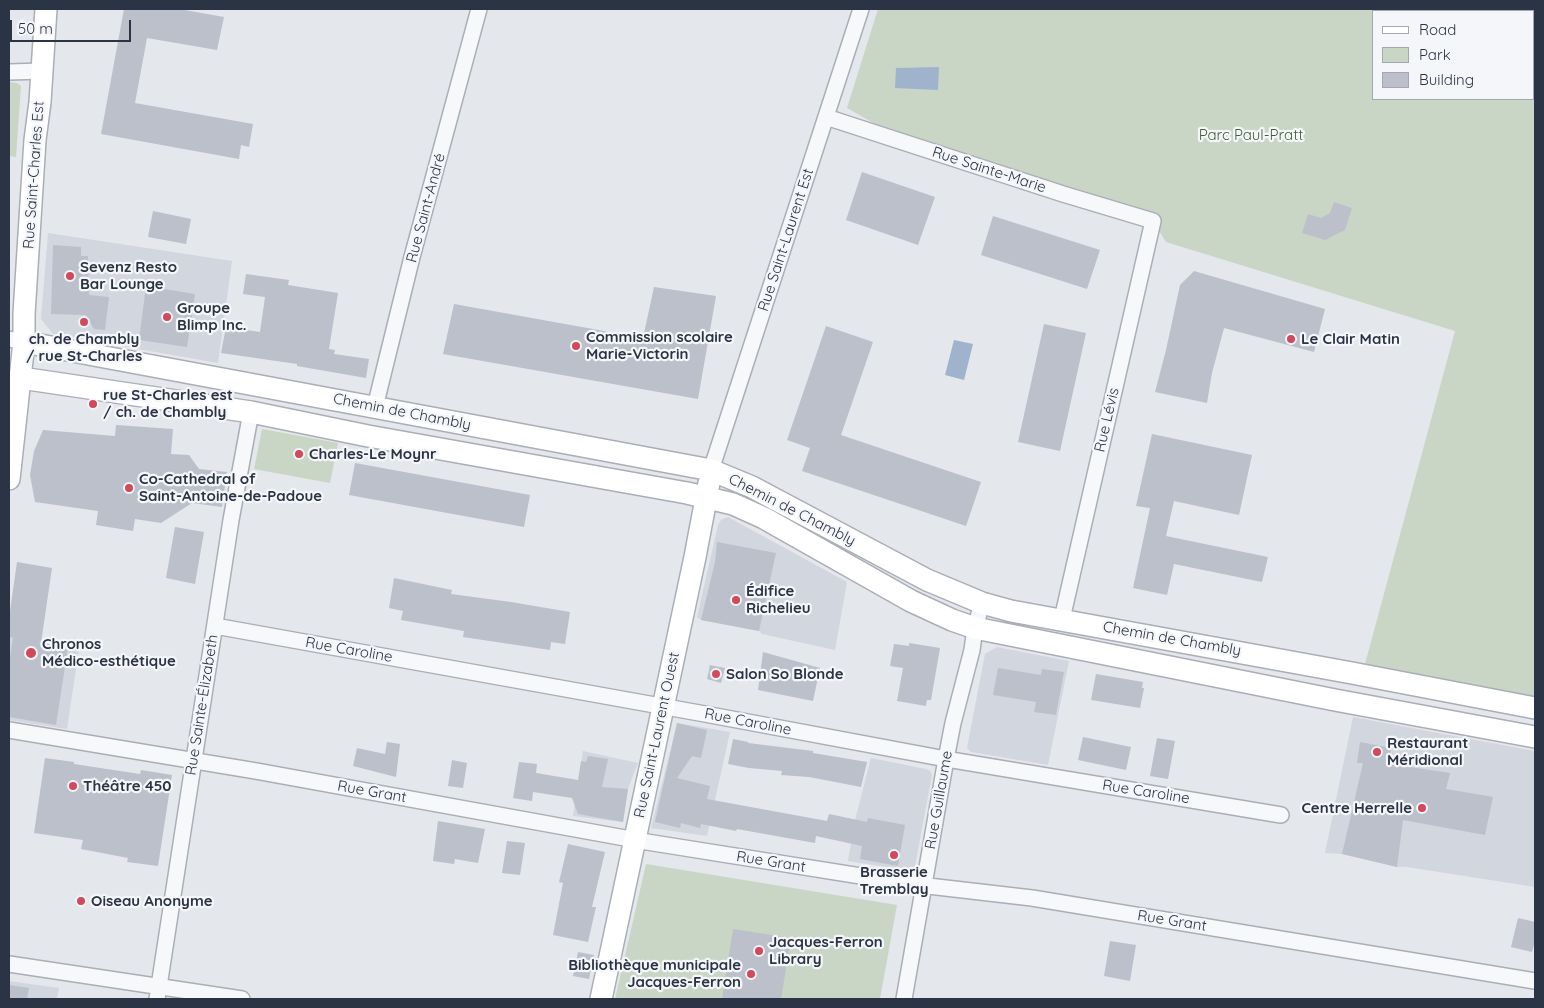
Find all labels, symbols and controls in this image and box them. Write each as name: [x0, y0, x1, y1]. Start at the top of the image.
scale bar: [12, 10, 134, 42]
legend: [1372, 10, 1534, 100]
text: 50 m: [18, 19, 53, 38]
text: Road: [1419, 20, 1456, 39]
text: Park: [1419, 45, 1451, 64]
text: Building: [1419, 70, 1474, 89]
street label: Rue Saint-Charles Est: [20, 101, 48, 249]
park label: Parc Paul-Pratt: [1199, 126, 1303, 144]
street label: Rue Sainte-Marie: [930, 143, 1048, 197]
street label: Rue Saint-André: [403, 151, 449, 265]
street label: Rue Saint-Laurent Est: [754, 166, 818, 314]
place label: Sevenz Resto Bar Lounge: [80, 258, 177, 293]
marker: Sevenz Resto Bar Lounge: [64, 270, 76, 282]
place label: Groupe Blimp Inc.: [177, 299, 246, 334]
marker: Groupe Blimp Inc.: [161, 311, 173, 323]
marker: ch. de Chambly / rue St-Charles: [78, 316, 90, 328]
place label: Commission scolaire Marie-Victorin: [586, 328, 733, 363]
place label: ch. de Chambly / rue St-Charles: [26, 330, 142, 365]
place label: Le Clair Matin: [1301, 330, 1400, 348]
marker: Le Clair Matin: [1285, 333, 1297, 345]
marker: Commission scolaire Marie-Victorin: [570, 340, 582, 352]
place label: rue St-Charles est / ch. de Chambly: [103, 386, 233, 421]
street label: Rue Lévis: [1091, 386, 1123, 454]
street label: Chemin de Chambly: [332, 390, 472, 434]
marker: rue St-Charles est / ch. de Chambly: [87, 398, 99, 410]
place label: Charles-Le Moynr: [309, 445, 436, 463]
marker: Charles-Le Moynr: [293, 448, 305, 460]
place label: Co-Cathedral of Saint-Antoine-de-Padoue: [139, 470, 322, 505]
street label: Chemin de Chambly: [726, 470, 858, 550]
marker: Co-Cathedral of Saint-Antoine-de-Padoue: [123, 482, 135, 494]
place label: Édifice Richelieu: [746, 582, 811, 617]
marker: Édifice Richelieu: [730, 594, 742, 606]
street label: Chemin de Chambly: [1101, 618, 1243, 660]
street label: Rue Sainte-Élizabeth: [182, 633, 222, 777]
street label: Rue Caroline: [304, 633, 394, 667]
place label: Chronos Médico-esthétique: [42, 635, 176, 670]
marker: Chronos Médico-esthétique: [24, 646, 38, 660]
street label: Rue Saint-Laurent Ouest: [631, 650, 683, 820]
place label: Salon So Blonde: [726, 665, 844, 683]
marker: Salon So Blonde: [710, 668, 722, 680]
street label: Rue Caroline: [703, 705, 793, 739]
place label: Restaurant Méridional: [1387, 734, 1468, 769]
marker: Restaurant Méridional: [1371, 746, 1383, 758]
street label: Rue Guillaume: [921, 749, 957, 851]
street label: Rue Caroline: [1101, 776, 1191, 808]
place label: Théâtre 450: [83, 777, 172, 795]
street label: Rue Grant: [336, 777, 408, 807]
marker: Théâtre 450: [67, 780, 79, 792]
place label: Centre Herrelle: [1301, 799, 1412, 817]
marker: Centre Herrelle: [1416, 802, 1428, 814]
street label: Rue Grant: [735, 848, 807, 876]
marker: Brasserie Tremblay: [888, 849, 900, 861]
place label: Brasserie Tremblay: [859, 863, 929, 898]
place label: Oiseau Anonyme: [91, 892, 213, 910]
marker: Oiseau Anonyme: [75, 895, 87, 907]
street label: Rue Grant: [1136, 907, 1208, 935]
place label: Jacques-Ferron Library: [769, 933, 883, 968]
marker: Jacques-Ferron Library: [753, 945, 765, 957]
place label: Bibliothèque municipale Jacques-Ferron: [568, 956, 741, 991]
marker: Bibliothèque municipale Jacques-Ferron: [745, 968, 757, 980]

